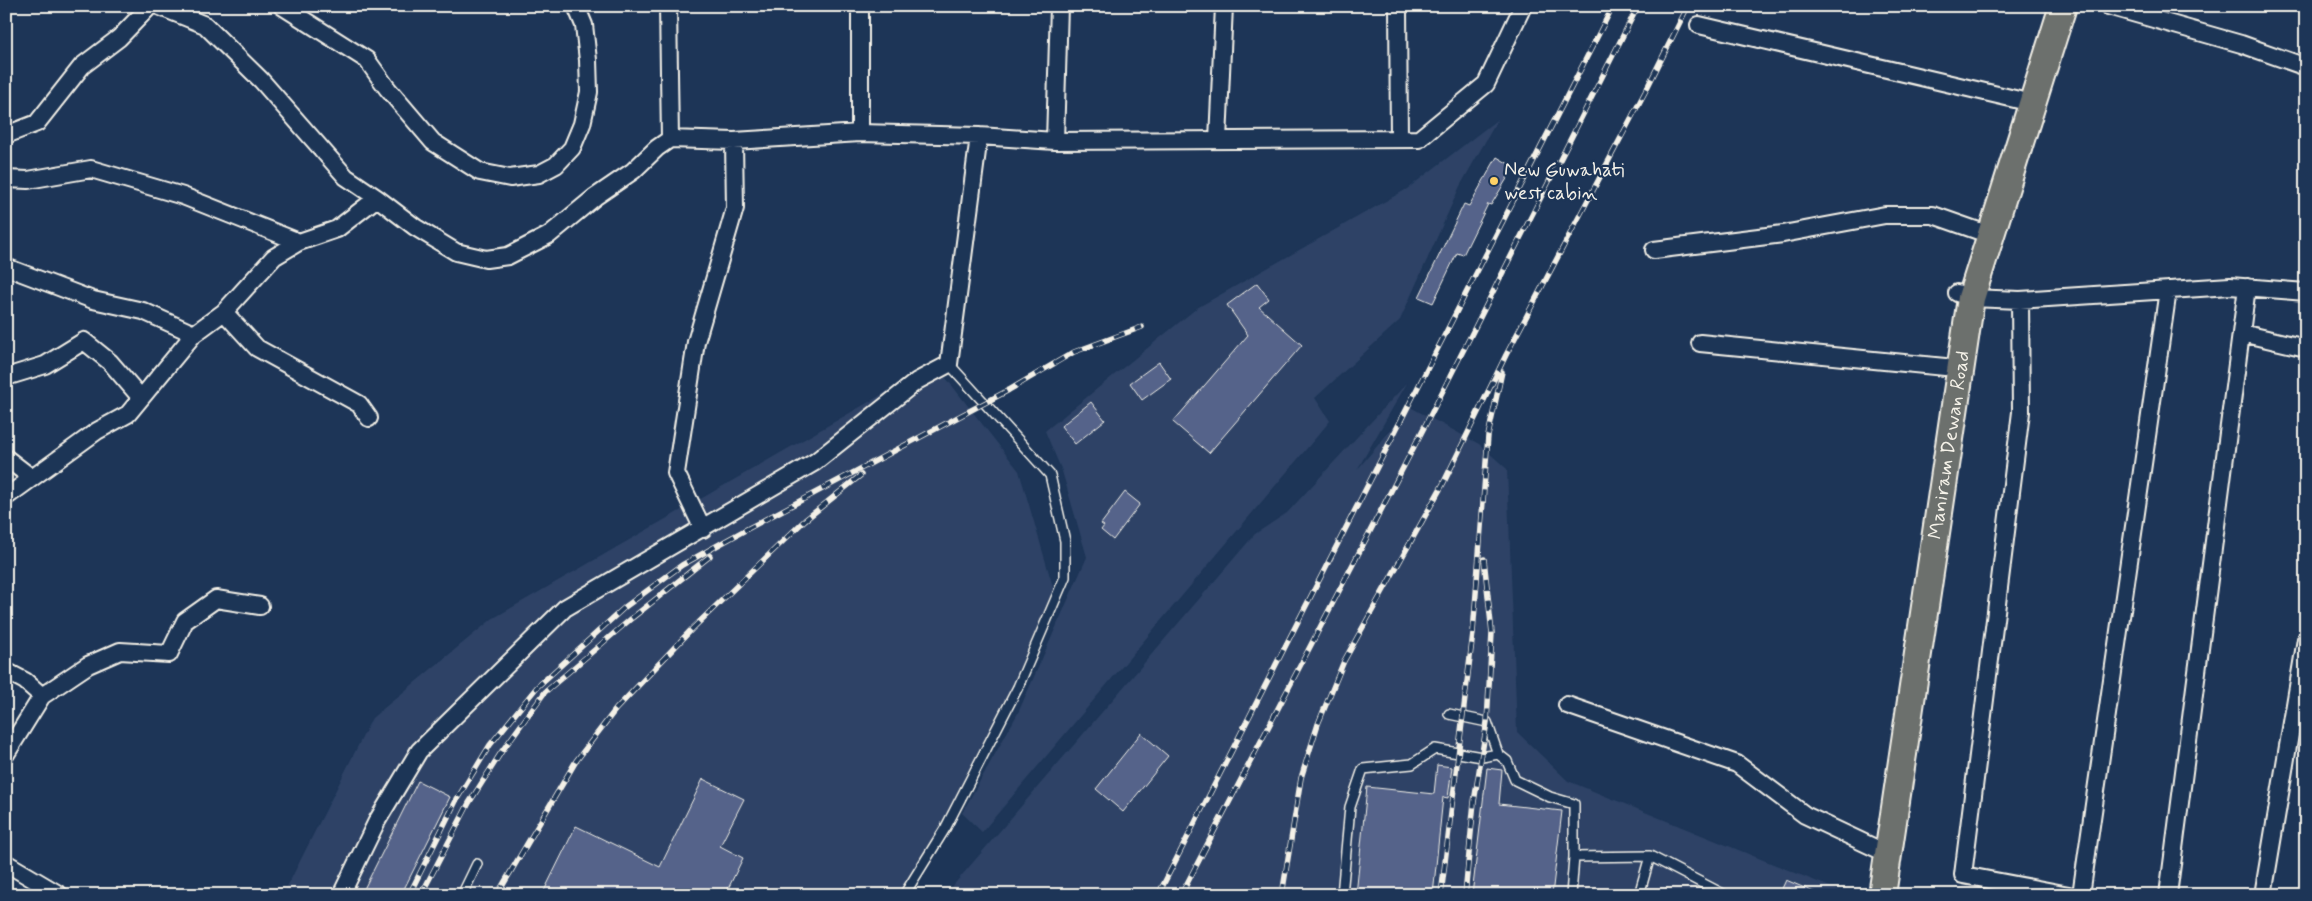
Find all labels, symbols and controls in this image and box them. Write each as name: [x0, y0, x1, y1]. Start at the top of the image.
place label: New Guwahati west cabin: [1504, 157, 1625, 207]
marker: New Guwahati west cabin: [1488, 175, 1500, 187]
street label: Maniram Dewan Road: [1922, 349, 1976, 541]

